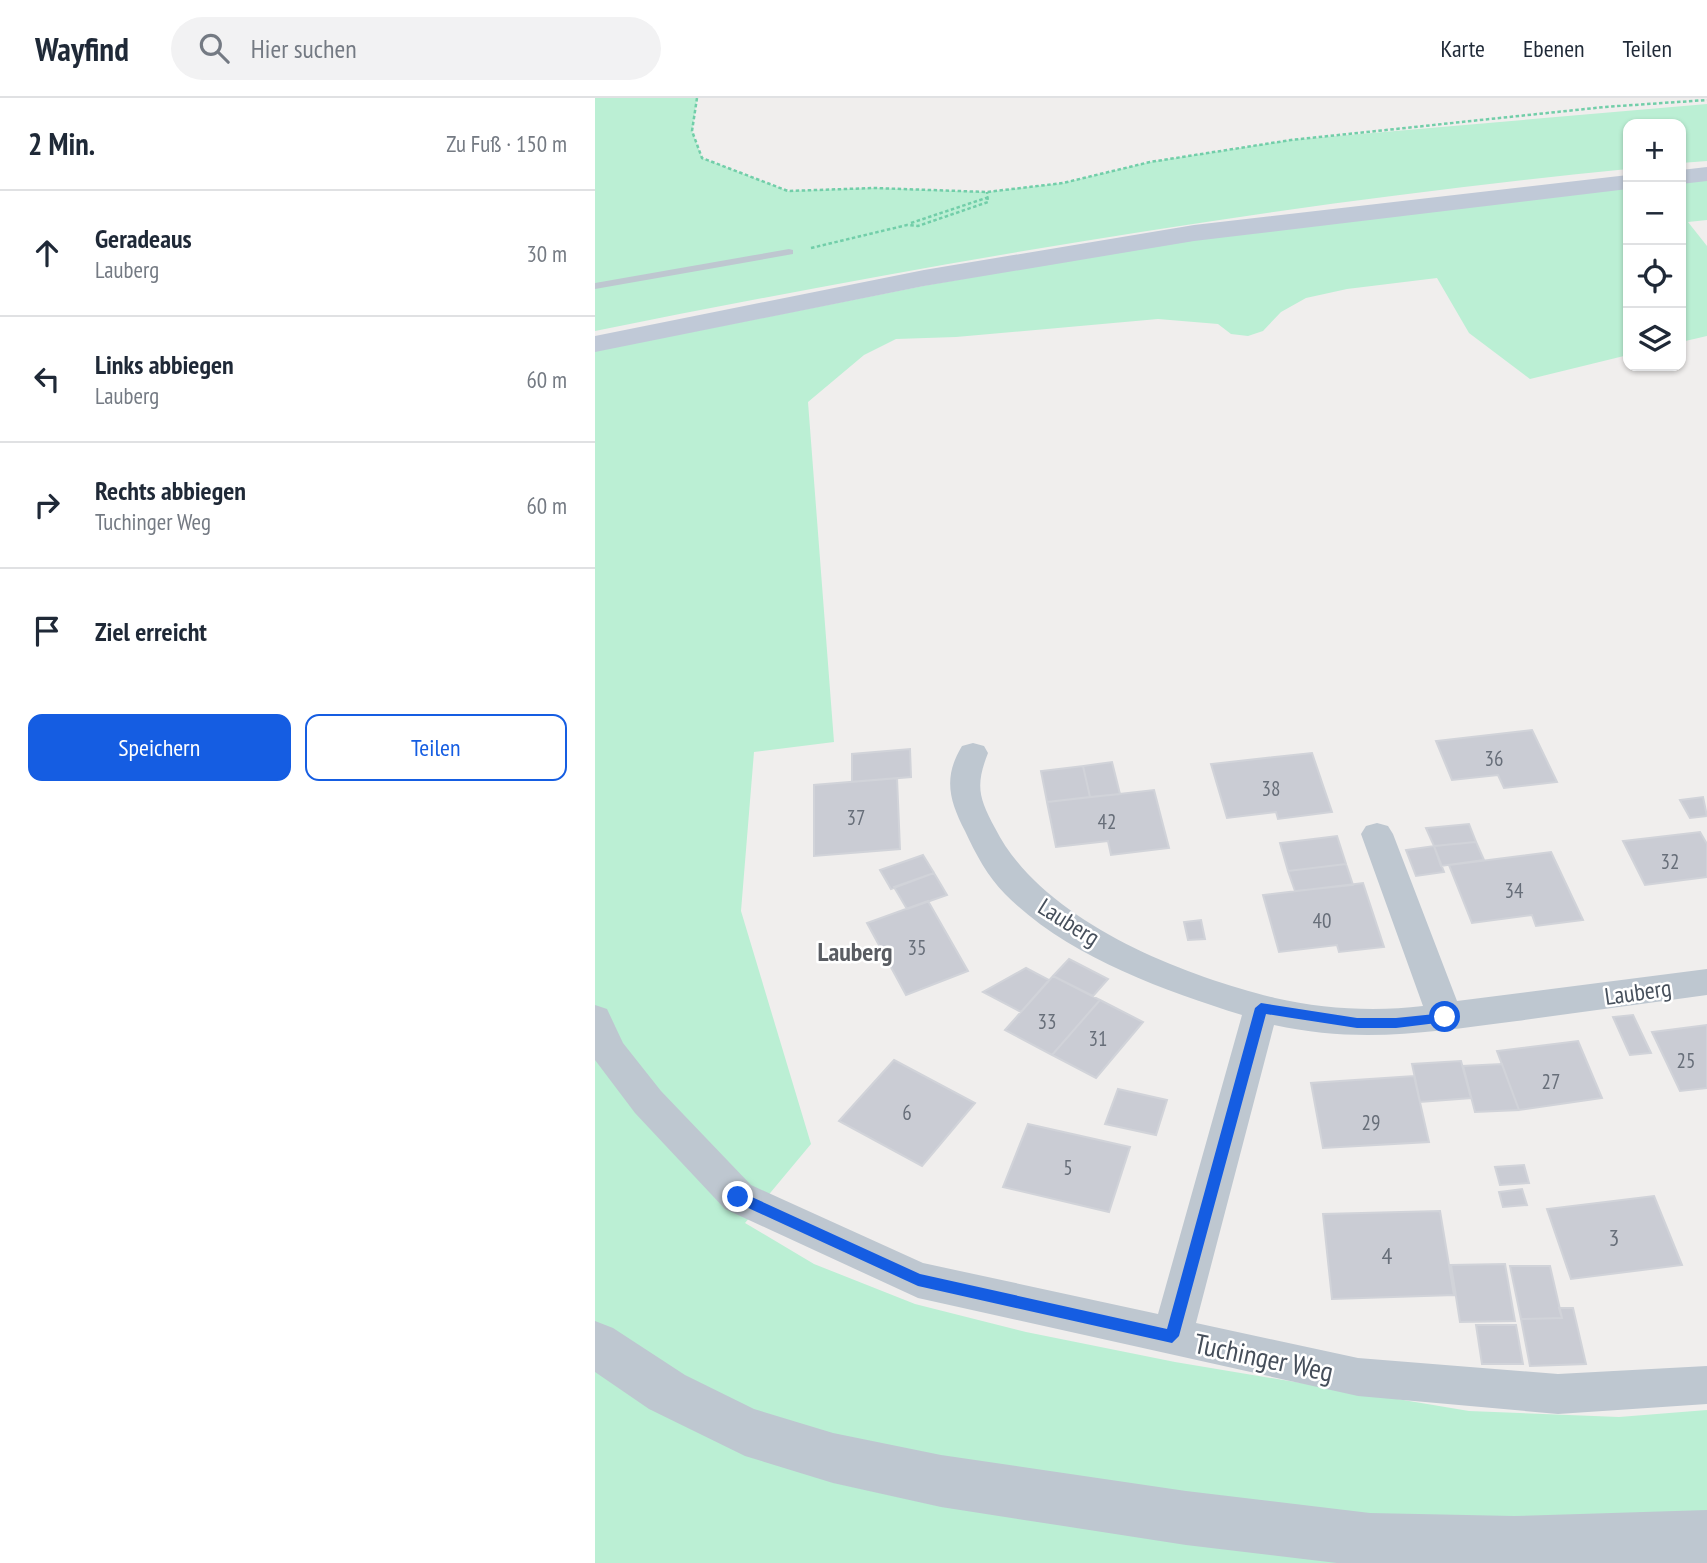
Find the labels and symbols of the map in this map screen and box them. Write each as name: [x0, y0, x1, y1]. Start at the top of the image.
house number: 36: [1485, 745, 1503, 772]
house number: 38: [1262, 775, 1280, 802]
house number: 37: [847, 804, 865, 831]
house number: 42: [1098, 808, 1116, 835]
house number: 32: [1661, 848, 1679, 875]
house number: 34: [1505, 877, 1524, 904]
street label: Lauberg: [1032, 891, 1106, 953]
house number: 40: [1313, 907, 1331, 934]
house number: 35: [908, 934, 926, 961]
district label: Lauberg: [817, 935, 893, 968]
street label: Lauberg: [1603, 972, 1673, 1012]
route start: [1429, 1001, 1460, 1032]
house number: 33: [1038, 1008, 1056, 1035]
house number: 31: [1089, 1025, 1107, 1052]
house number: 25: [1677, 1047, 1695, 1074]
house number: 27: [1542, 1068, 1560, 1095]
house number: 6: [902, 1099, 912, 1126]
house number: 29: [1362, 1109, 1380, 1136]
house number: 5: [1063, 1154, 1073, 1181]
route end: [722, 1181, 753, 1212]
house number: 3: [1609, 1222, 1619, 1253]
house number: 4: [1382, 1240, 1393, 1271]
street label: Tuchinger Weg: [1191, 1324, 1337, 1390]

